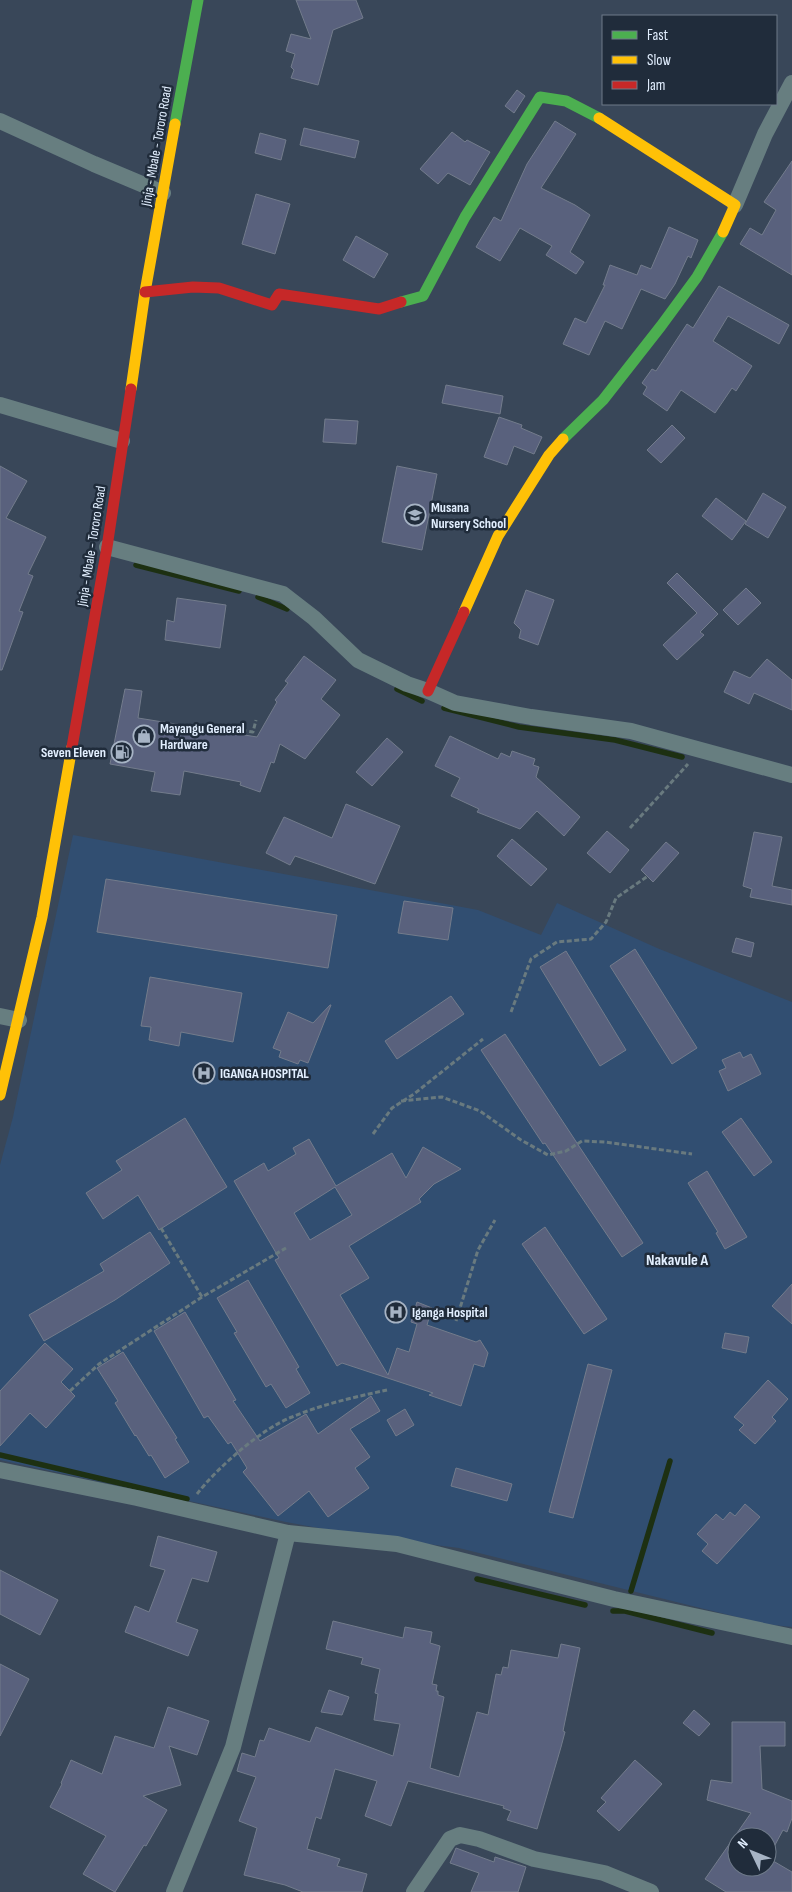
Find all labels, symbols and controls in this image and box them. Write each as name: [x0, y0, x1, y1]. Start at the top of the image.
legend: [602, 15, 777, 105]
text: Fast: [647, 26, 669, 45]
text: Slow: [647, 51, 671, 70]
text: Jam: [646, 76, 665, 95]
street label: Jinja - Mbale - Tororo Road: [137, 85, 175, 208]
street label: Jinja - Mbale - Tororo Road: [73, 485, 109, 608]
place label: Musana Nursery School: [431, 499, 506, 532]
school or university icon: Musana Nursery School: [403, 503, 427, 527]
place label: Mayangu General Hardware: [160, 720, 245, 753]
shop icon: Mayangu General Hardware: [132, 724, 156, 748]
fuel station icon: Seven Eleven: [110, 740, 134, 764]
place label: Seven Eleven: [41, 744, 106, 761]
hospital icon: IGANGA HOSPITAL: [192, 1061, 216, 1085]
place label: IGANGA HOSPITAL: [220, 1065, 309, 1082]
district label: Nakavule A: [646, 1251, 708, 1270]
hospital icon: Iganga Hospital: [384, 1300, 408, 1324]
place label: Iganga Hospital: [412, 1304, 488, 1321]
north arrow: [727, 1827, 777, 1877]
text: N: [734, 1835, 752, 1852]

